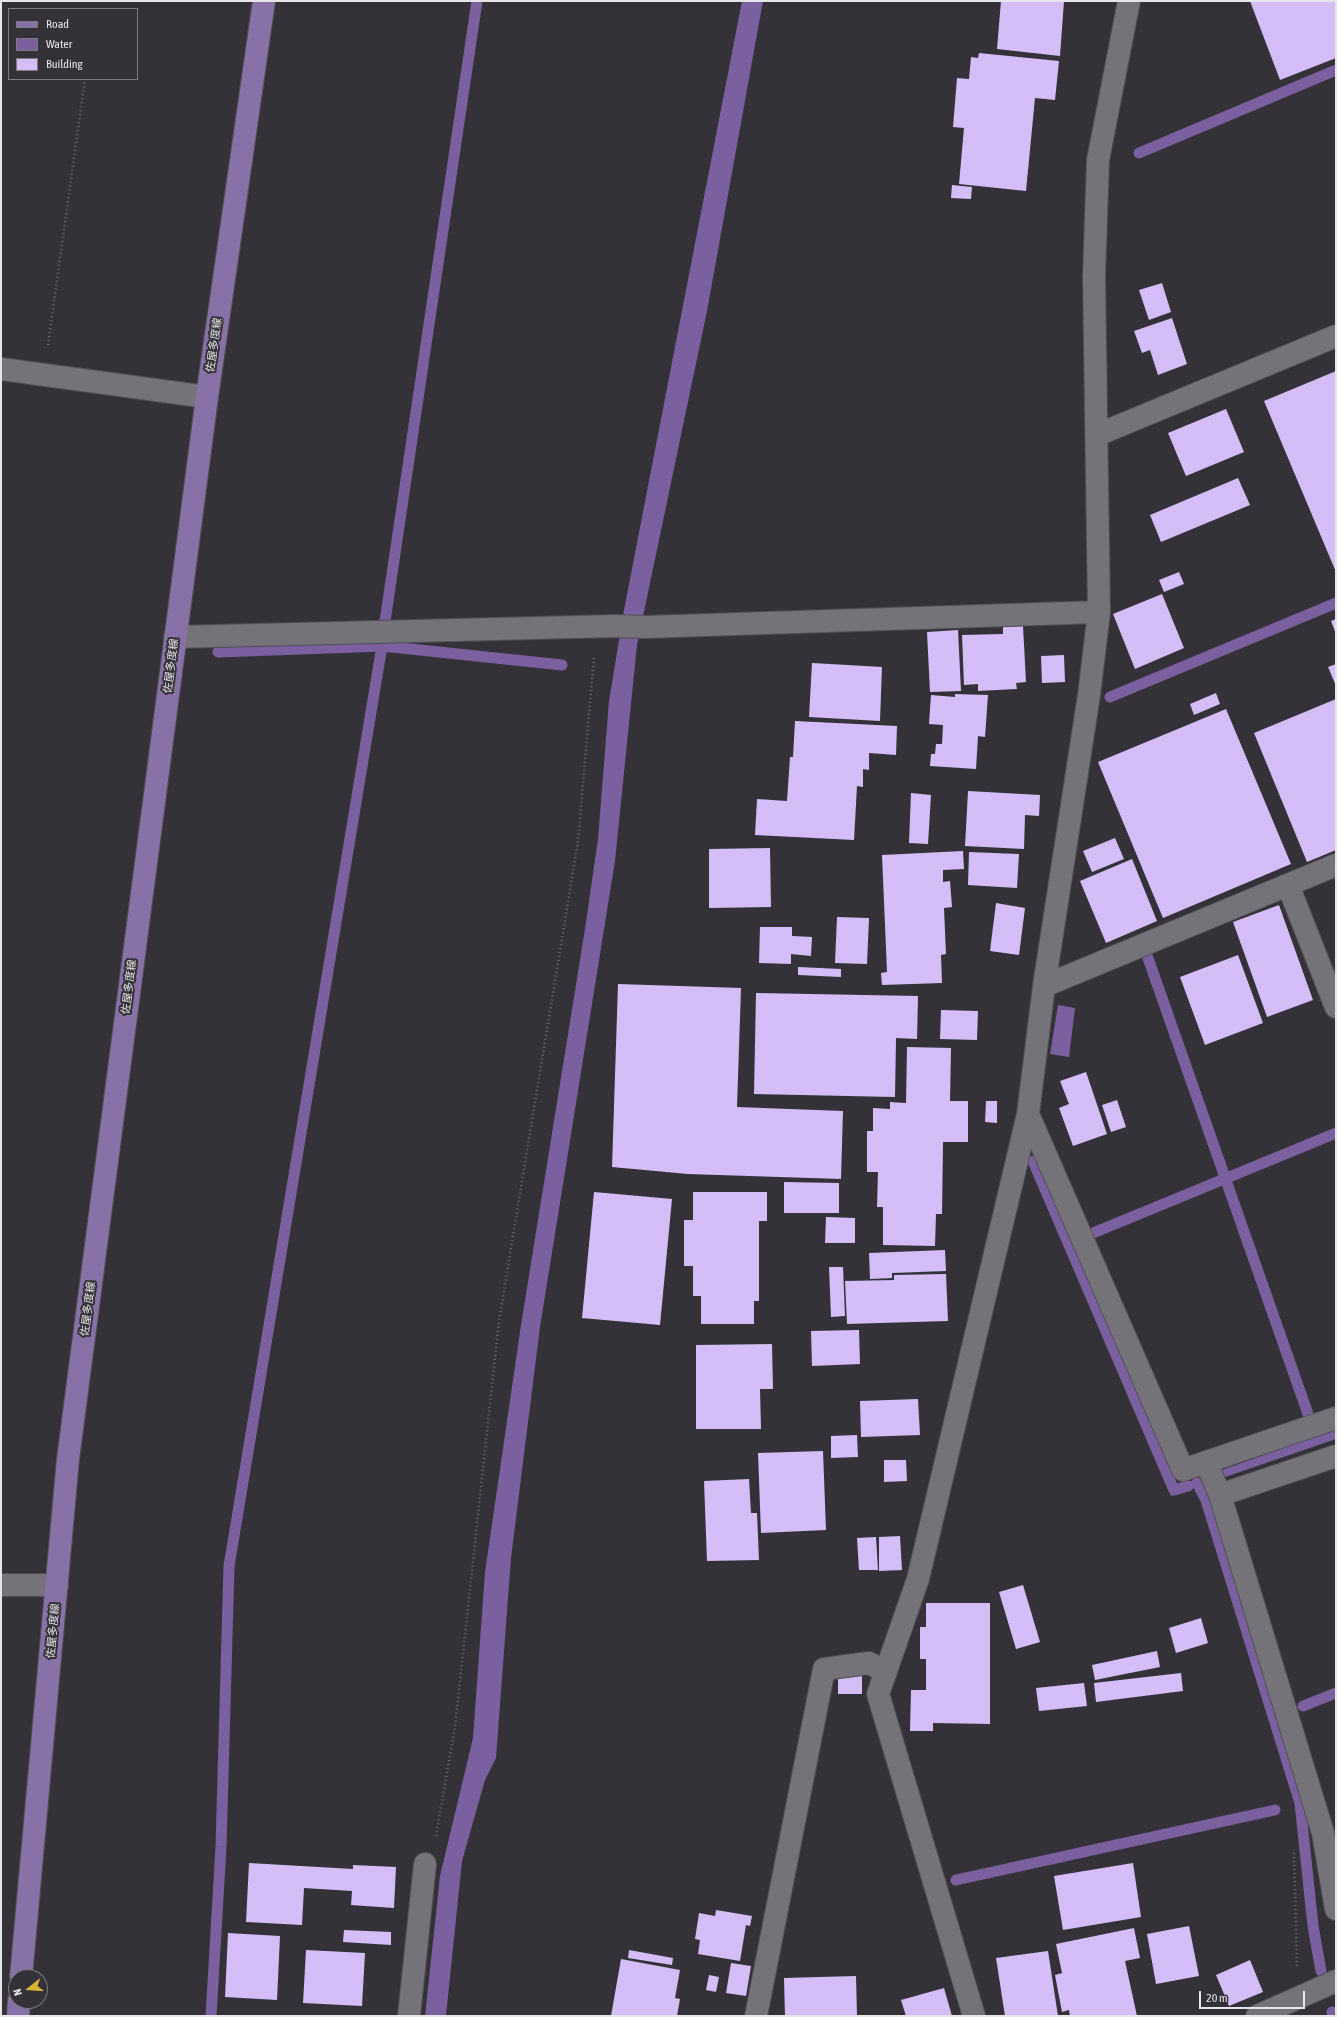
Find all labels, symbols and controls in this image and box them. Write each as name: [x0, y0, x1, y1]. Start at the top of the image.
legend: [8, 8, 138, 80]
text: Road: [46, 17, 69, 31]
text: Water: [46, 37, 72, 51]
text: Building: [46, 57, 83, 71]
street label: 佐屋多度線: [204, 317, 224, 373]
street label: 佐屋多度線: [161, 638, 181, 694]
street label: 佐屋多度線: [119, 959, 139, 1015]
street label: 佐屋多度線: [78, 1281, 98, 1337]
street label: 佐屋多度線: [44, 1603, 62, 1659]
north arrow: [8, 1969, 48, 2009]
scale bar: [1201, 1983, 1307, 2009]
text: N: [11, 1987, 24, 1997]
text: 20 m: [1206, 1991, 1228, 2005]

